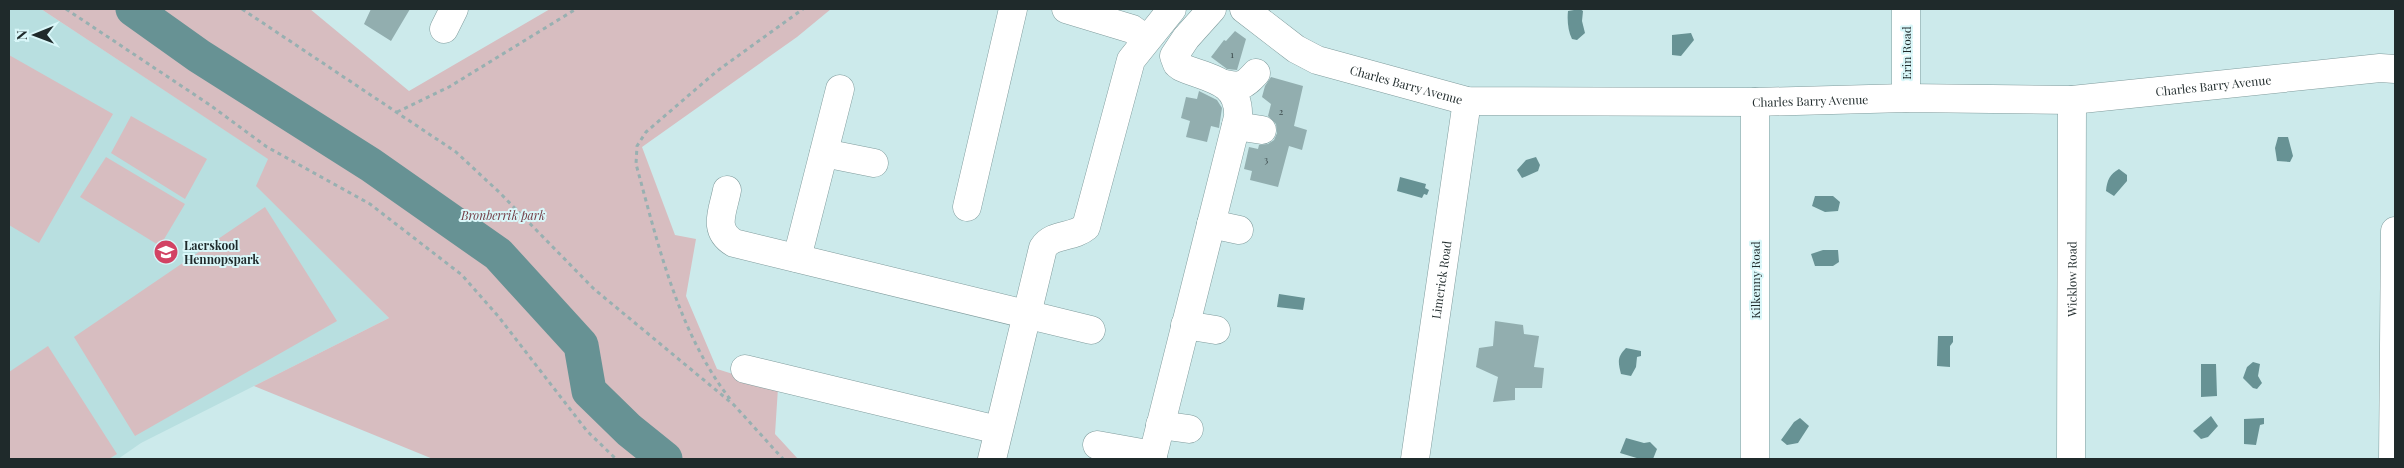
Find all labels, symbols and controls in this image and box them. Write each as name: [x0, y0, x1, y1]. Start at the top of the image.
north arrow: [10, 10, 60, 60]
street label: Erin Road: [1898, 26, 1914, 80]
text: N: [12, 30, 31, 40]
house number: 1: [1230, 47, 1234, 61]
street label: Charles Barry Avenue: [1348, 61, 1465, 107]
street label: Charles Barry Avenue: [2155, 71, 2272, 99]
street label: Charles Barry Avenue: [1752, 91, 1869, 110]
house number: 2: [1279, 104, 1284, 118]
house number: 3: [1264, 152, 1269, 166]
park label: Bronberrik park: [460, 207, 545, 223]
place label: Laerskool Hennopspark: [184, 237, 260, 267]
school or university icon: Laerskool Hennopspark: [153, 239, 179, 265]
street label: Limerick Road: [1427, 240, 1455, 320]
street label: Kilkenny Road: [1747, 241, 1763, 319]
street label: Wicklow Road: [2063, 241, 2080, 318]

